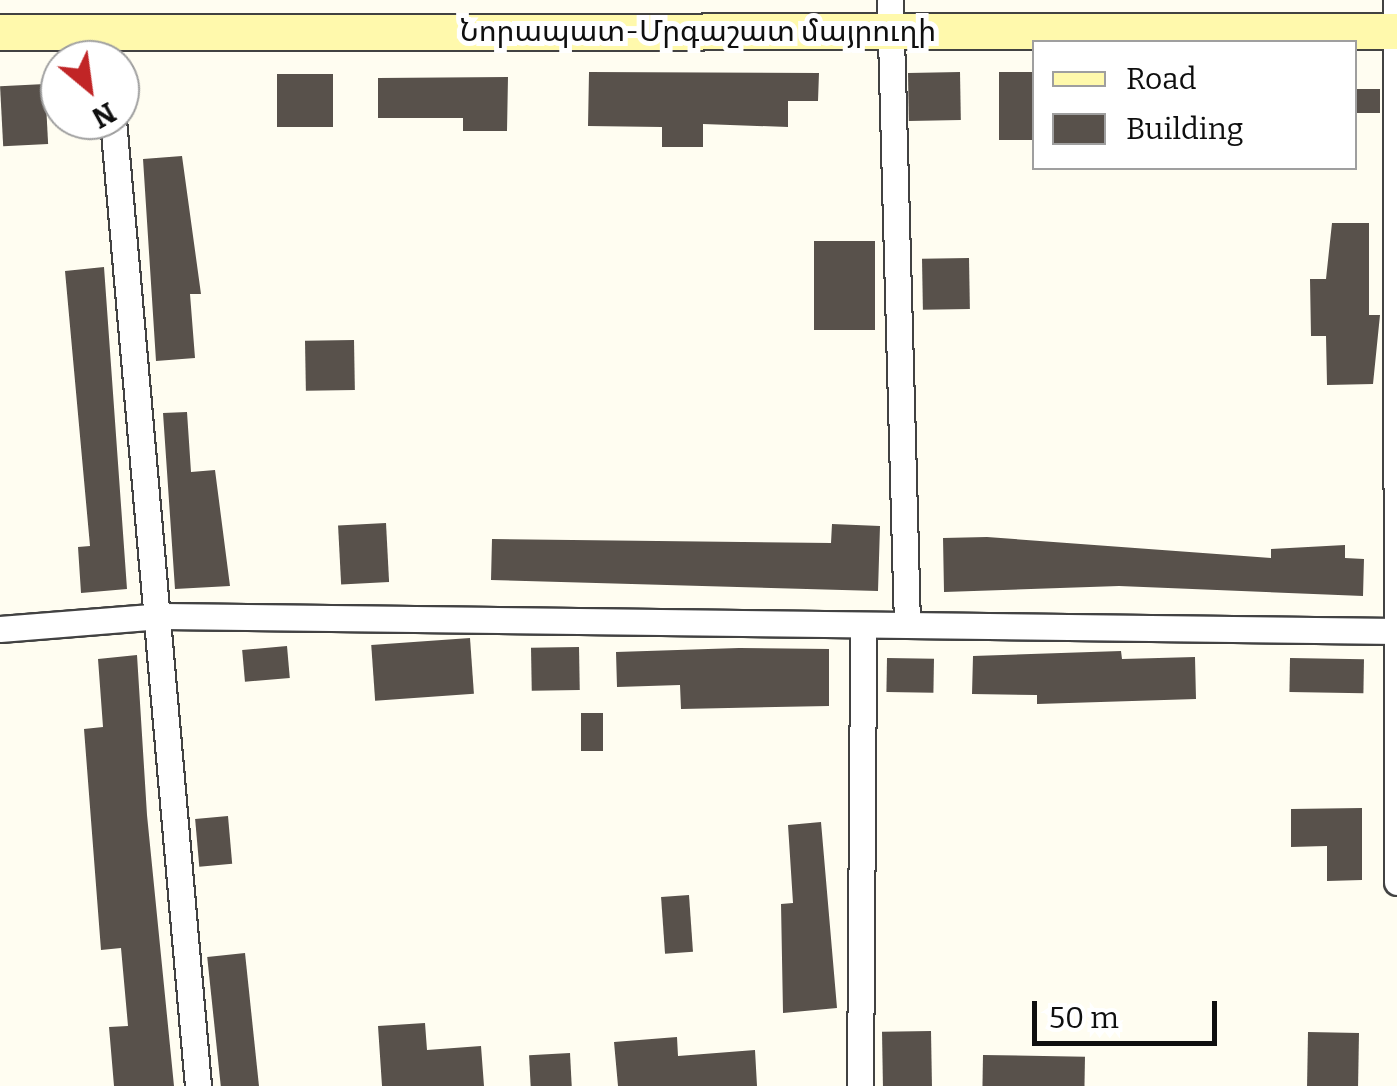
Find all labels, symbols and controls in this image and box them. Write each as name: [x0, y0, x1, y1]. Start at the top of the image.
street label: Նորապատ-Մրգաշատ մայրուղի: [460, 13, 936, 49]
north arrow: [40, 40, 140, 140]
legend: [1032, 40, 1357, 170]
text: Road: [1126, 61, 1197, 97]
text: N: [86, 95, 121, 135]
text: Building: [1126, 111, 1244, 147]
scale bar: [1037, 981, 1222, 1043]
text: 50 m: [1049, 1000, 1119, 1036]

